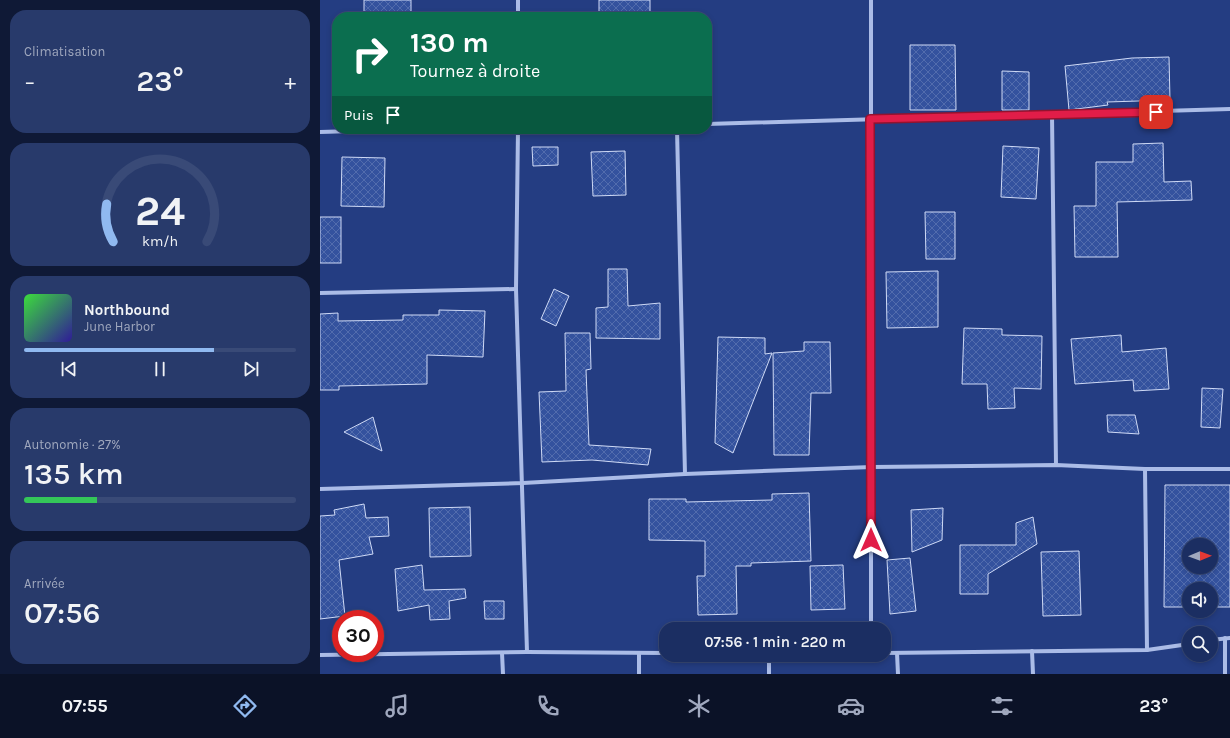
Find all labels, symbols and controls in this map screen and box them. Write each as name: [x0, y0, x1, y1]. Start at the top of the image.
text: 130 m: [410, 26, 489, 59]
icon: right: [344, 28, 396, 80]
text: Climatisation: [24, 44, 105, 59]
text: Tournez à droite: [410, 60, 540, 82]
text: 23°: [136, 63, 184, 99]
text: −: [24, 69, 36, 95]
text: +: [284, 69, 296, 95]
pin: [1139, 95, 1173, 129]
icon: arrive: [1145, 101, 1167, 123]
icon: arrive: [382, 104, 404, 126]
text: Puis: [344, 106, 374, 124]
text: 24: [135, 187, 185, 235]
text: km/h: [142, 233, 178, 250]
text: Northbound: [84, 301, 170, 319]
text: June Harbor: [84, 319, 155, 334]
icon: previous: [58, 358, 80, 380]
icon: pause: [149, 358, 171, 380]
icon: next: [240, 358, 262, 380]
text: Autonomie · 27%: [24, 437, 121, 452]
text: 135 km: [24, 456, 124, 492]
position arrow: [850, 519, 892, 561]
north arrow: [1182, 538, 1218, 574]
map controls: [1182, 538, 1218, 662]
text: Arrivée: [24, 576, 65, 591]
button: sound: [1182, 582, 1218, 618]
text: 07:56: [24, 595, 100, 631]
speed limit sign: 30: [332, 610, 384, 662]
button: search: [1182, 626, 1218, 662]
text: 07:56 · 1 min · 220 m: [704, 633, 846, 651]
icon: directions: [231, 692, 259, 720]
icon: music: [383, 692, 411, 720]
icon: phone: [534, 692, 562, 720]
icon: climate: [685, 692, 713, 720]
icon: car: [837, 692, 865, 720]
icon: filters: [988, 692, 1016, 720]
text: 07:55: [62, 695, 108, 717]
text: 23°: [1139, 695, 1168, 717]

